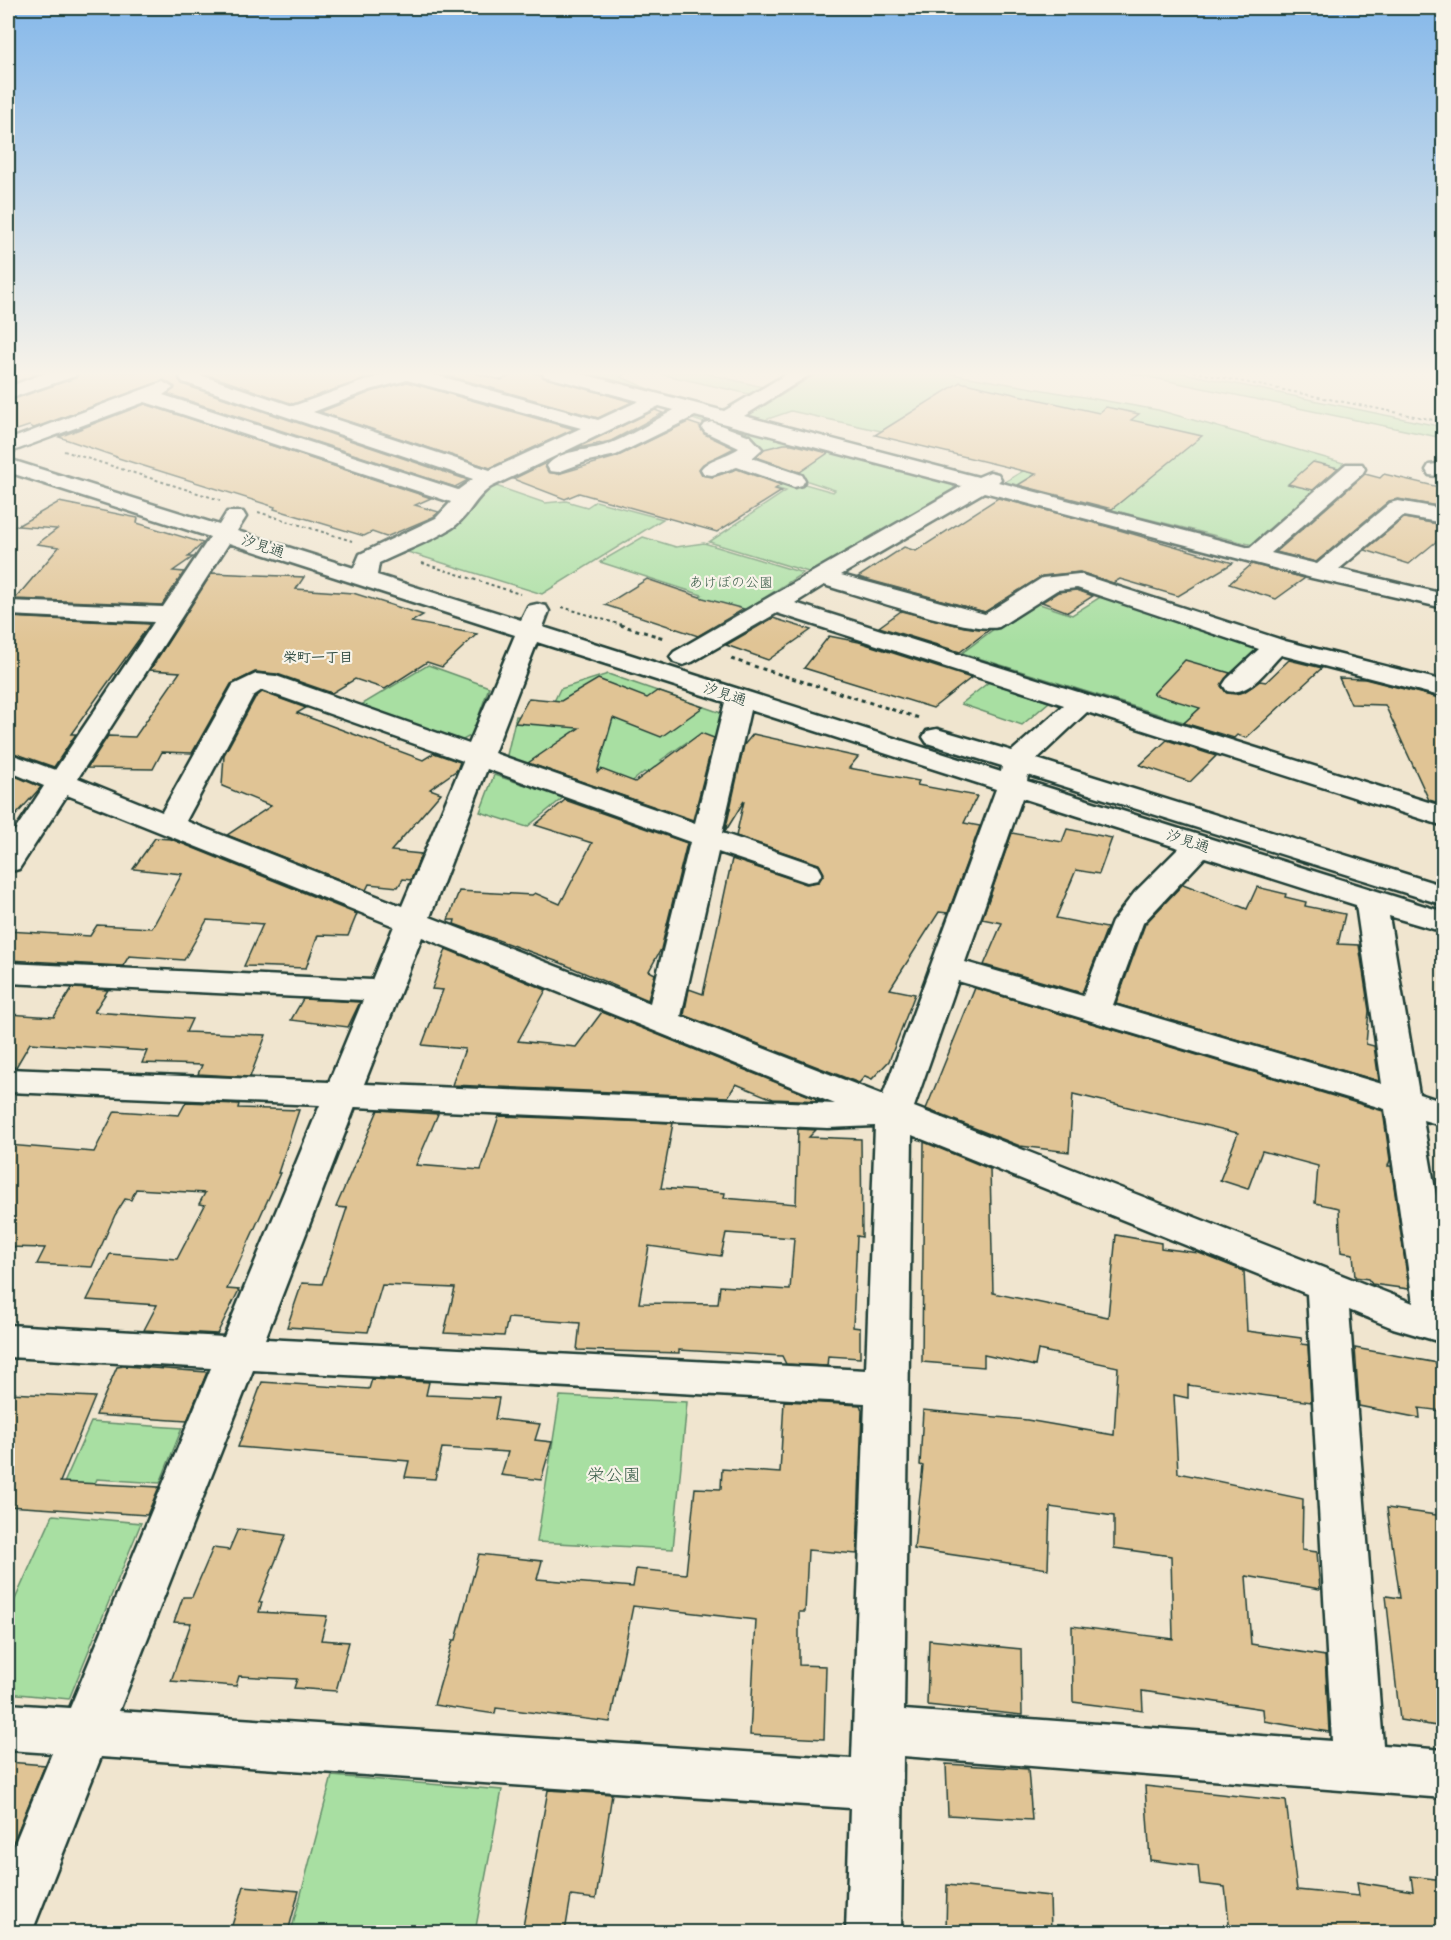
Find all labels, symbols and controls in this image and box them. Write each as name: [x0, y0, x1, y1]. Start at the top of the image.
street label: 汐見通: [239, 530, 287, 562]
park label: あけぼの公園: [689, 573, 773, 591]
district label: 栄町一丁目: [283, 648, 353, 666]
street label: 汐見通: [701, 678, 749, 710]
street label: 汐見通: [1164, 825, 1212, 857]
park label: 栄公園: [587, 1463, 641, 1487]

